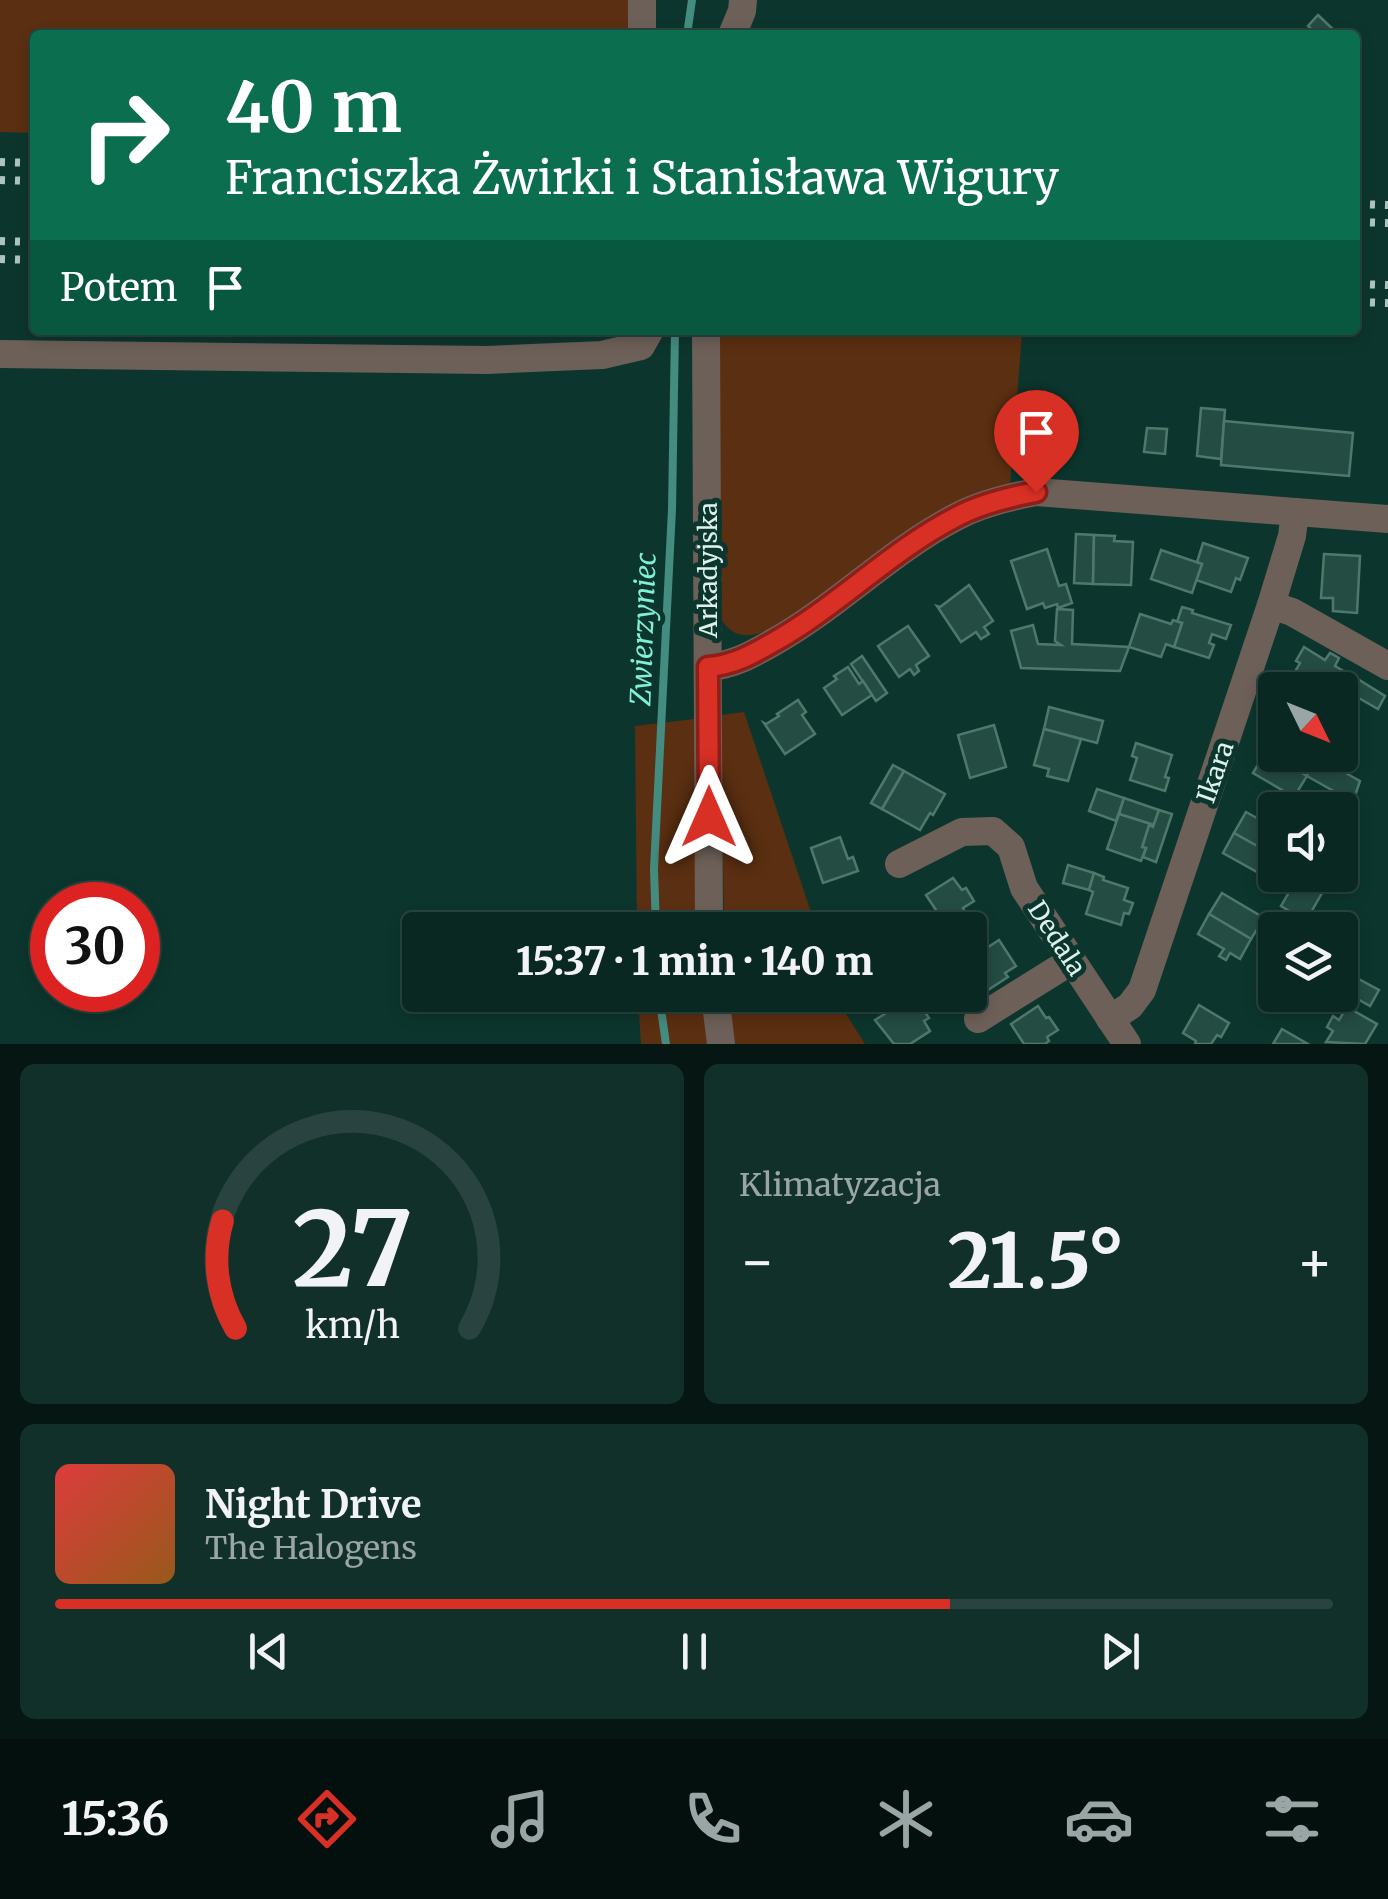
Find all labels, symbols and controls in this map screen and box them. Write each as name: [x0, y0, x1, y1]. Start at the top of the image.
text: 40 m: [225, 63, 402, 151]
icon: right: [60, 70, 190, 200]
text: Franciszka Żwirki i Stanisława Wigury: [225, 150, 1059, 206]
icon: arrive: [198, 260, 253, 315]
text: Potem: [60, 264, 178, 311]
pin: [994, 390, 1079, 493]
icon: arrive: [1009, 405, 1064, 460]
street label: Arkadyjska: [692, 502, 724, 639]
water label: Zwierzyniec: [622, 552, 664, 707]
north arrow: [1258, 672, 1358, 772]
map controls: [1258, 672, 1358, 1012]
street label: Ikara: [1190, 737, 1240, 807]
position arrow: [657, 765, 761, 869]
button: sound: [1258, 792, 1358, 892]
speed limit sign: 30: [30, 882, 160, 1012]
street label: Dedala: [1021, 895, 1093, 981]
button: layers: [1258, 912, 1358, 1012]
text: 15:37 · 1 min · 140 m: [516, 938, 873, 985]
text: Klimatyzacja: [739, 1165, 941, 1205]
text: 27: [292, 1184, 412, 1314]
text: 21.5°: [947, 1214, 1125, 1308]
text: −: [739, 1227, 776, 1296]
text: +: [1296, 1227, 1333, 1296]
text: km/h: [305, 1303, 399, 1348]
text: Night Drive: [205, 1481, 422, 1528]
text: The Halogens: [205, 1528, 417, 1568]
icon: previous: [241, 1624, 296, 1679]
icon: pause: [667, 1624, 722, 1679]
icon: next: [1093, 1624, 1148, 1679]
icon: directions: [292, 1784, 362, 1854]
icon: music: [485, 1784, 555, 1854]
icon: phone: [678, 1784, 748, 1854]
icon: climate: [871, 1784, 941, 1854]
icon: car: [1064, 1784, 1134, 1854]
icon: filters: [1257, 1784, 1327, 1854]
text: 15:36: [61, 1791, 169, 1847]

